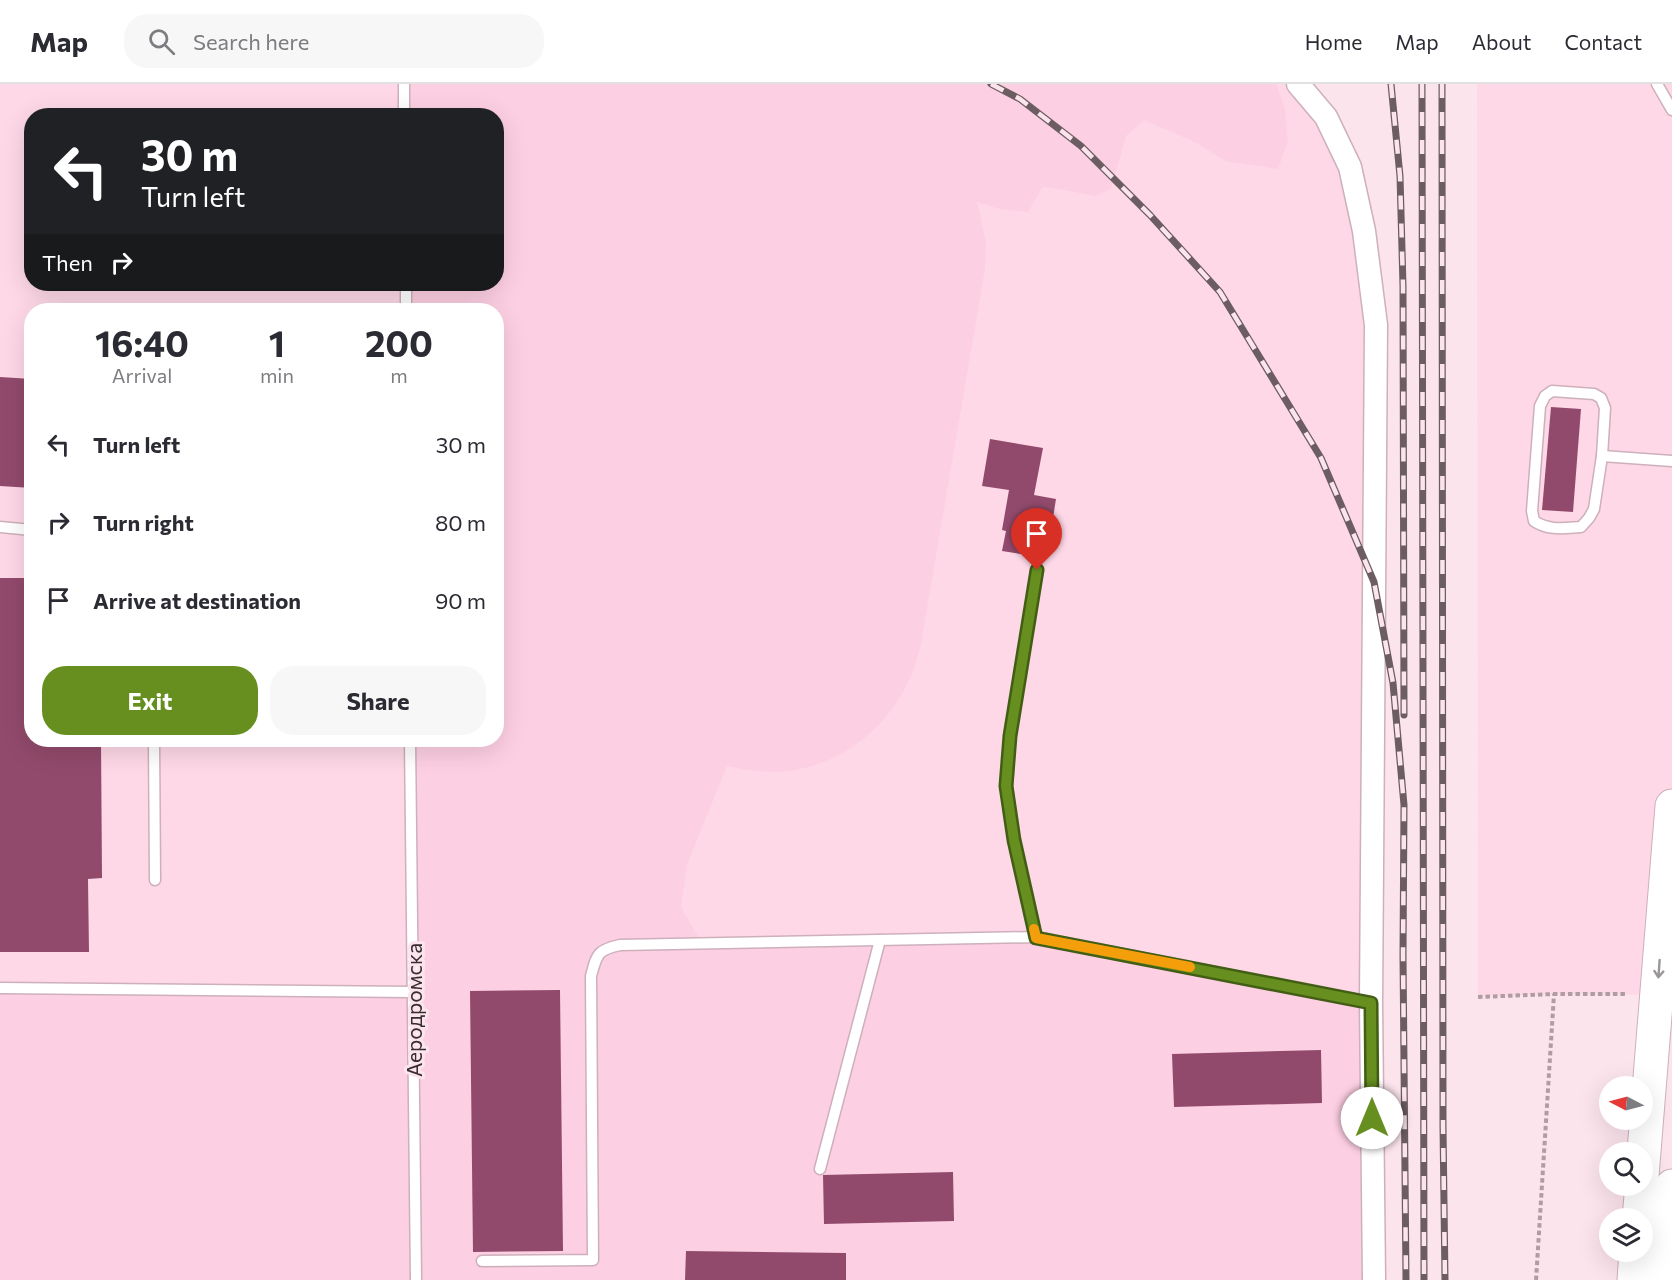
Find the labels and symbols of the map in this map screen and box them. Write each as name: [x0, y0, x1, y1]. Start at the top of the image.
pin: [1011, 508, 1062, 570]
street label: Аеродромска: [401, 943, 426, 1077]
one-way arrow: [1653, 959, 1664, 979]
north arrow: [1599, 1076, 1653, 1130]
position arrow: [1340, 1086, 1404, 1150]

